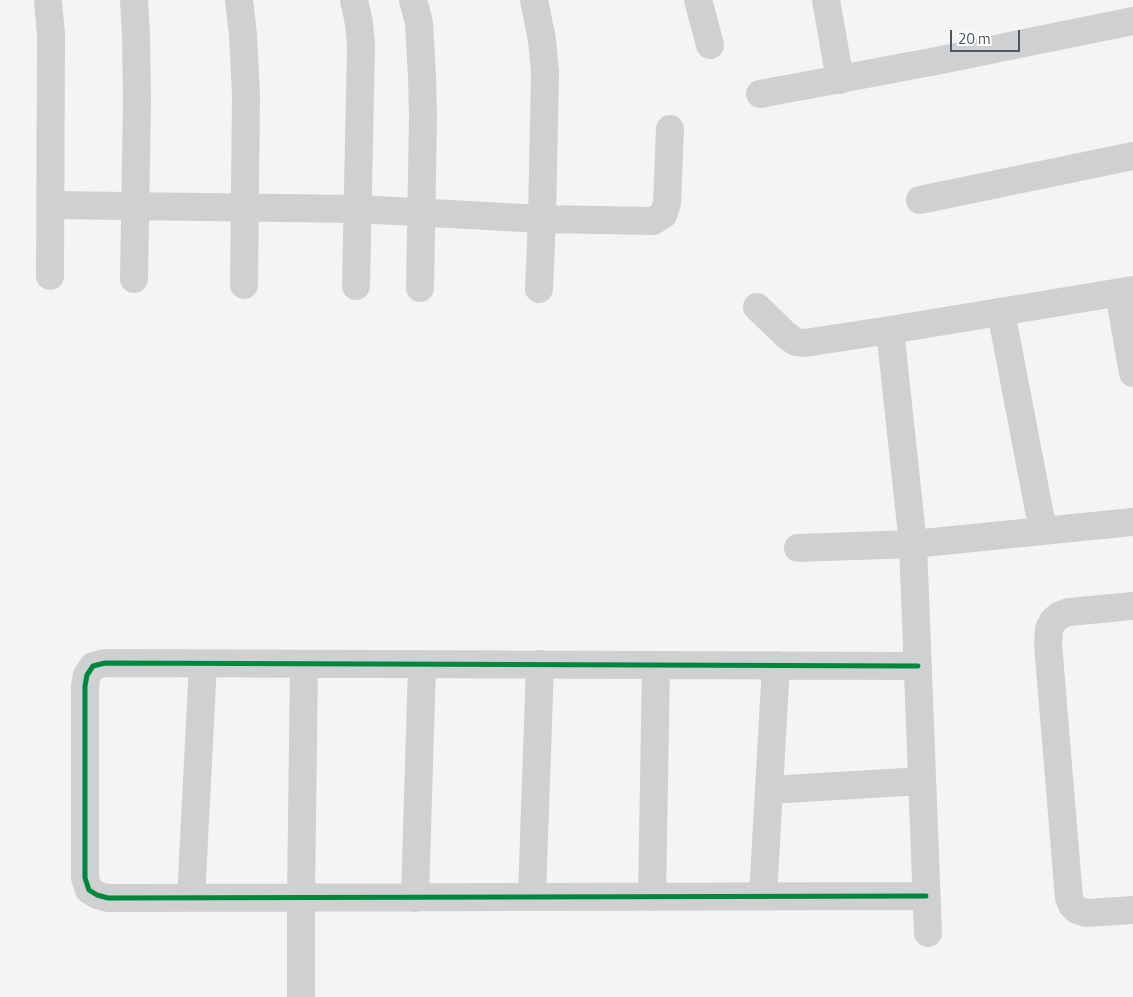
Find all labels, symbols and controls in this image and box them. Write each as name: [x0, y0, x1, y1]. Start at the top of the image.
scale bar: [953, 20, 1023, 52]
text: 20 m: [958, 27, 991, 50]

